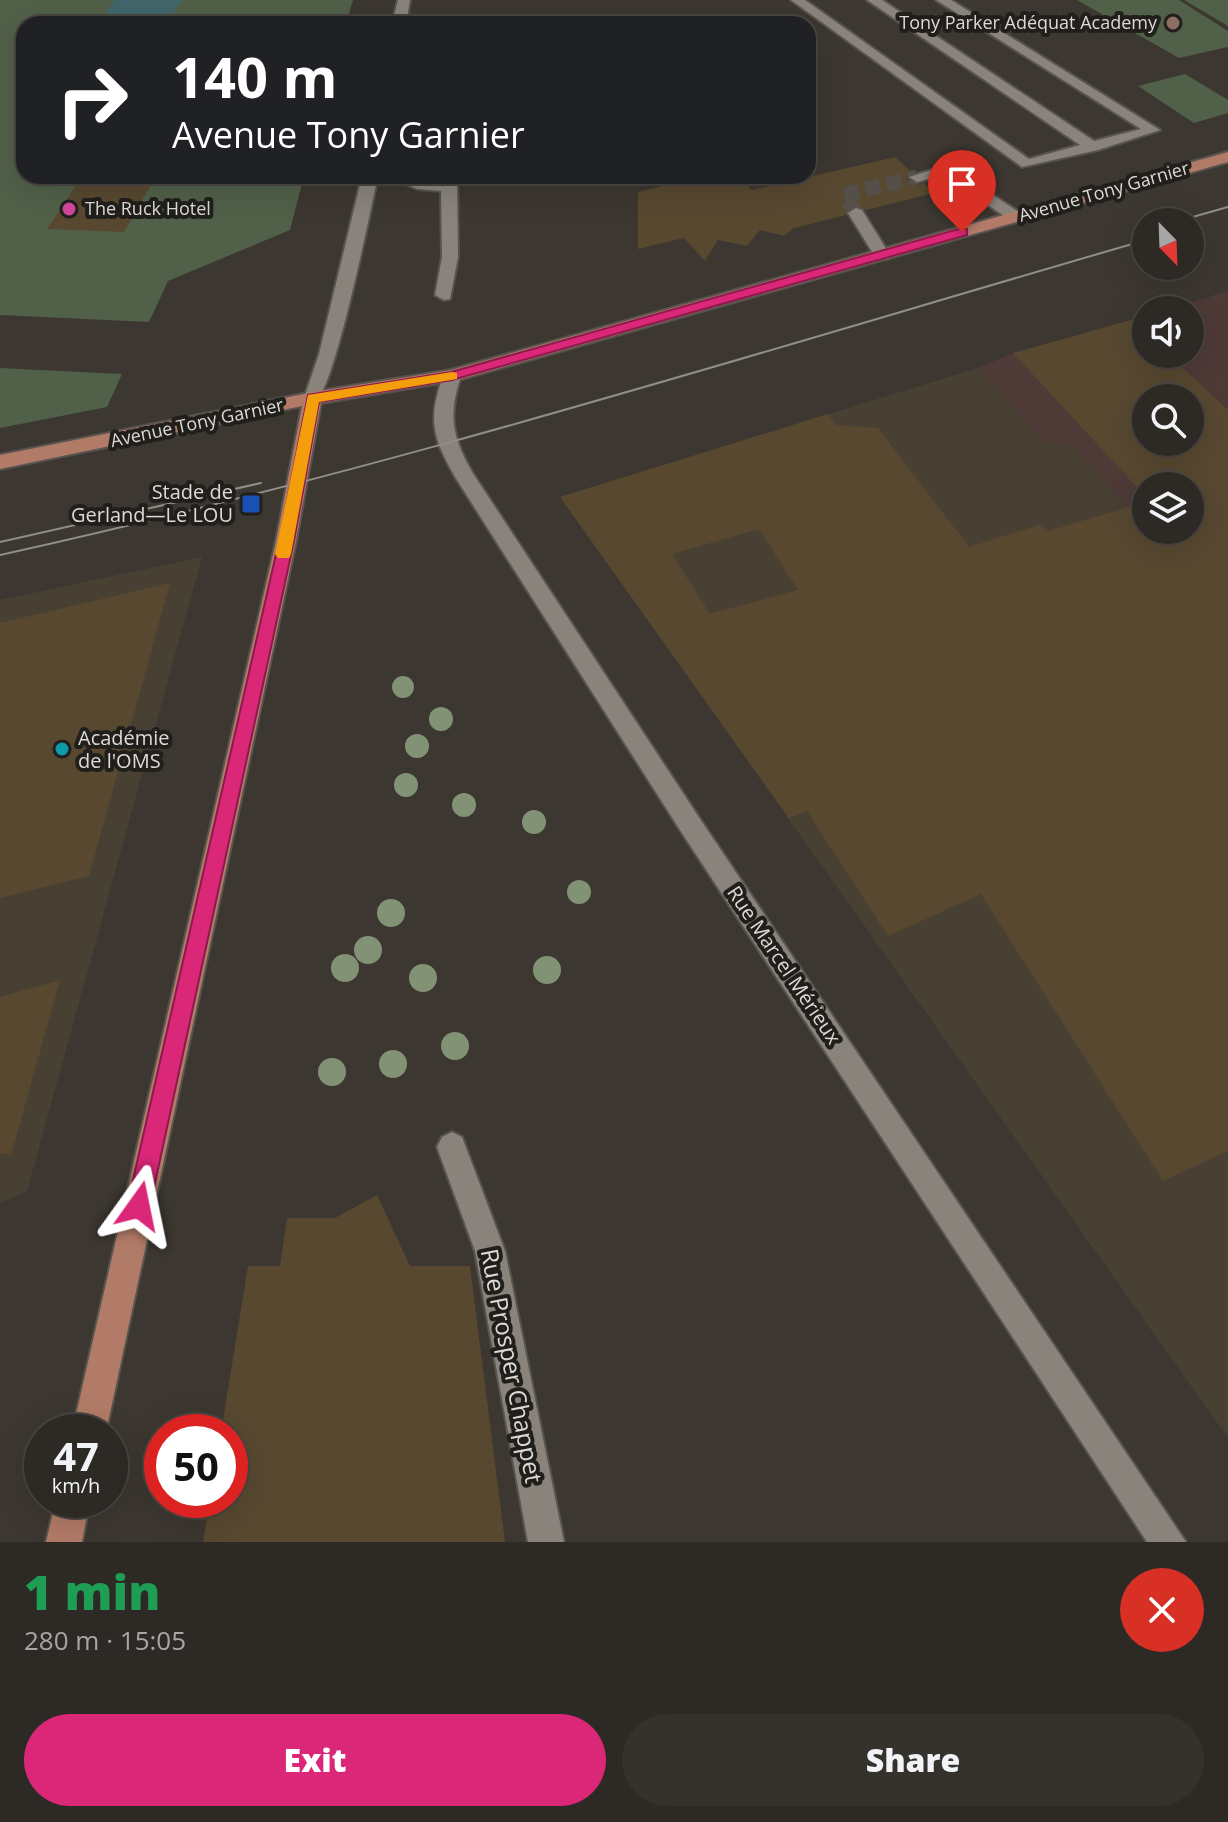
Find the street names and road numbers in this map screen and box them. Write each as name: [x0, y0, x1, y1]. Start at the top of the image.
street label: Avenue Tony Garnier: [1016, 155, 1192, 227]
street label: Avenue Tony Garnier: [108, 392, 286, 452]
street label: Rue Marcel Mérieux: [721, 880, 848, 1050]
street label: Rue Prosper Chappet: [474, 1246, 551, 1486]

